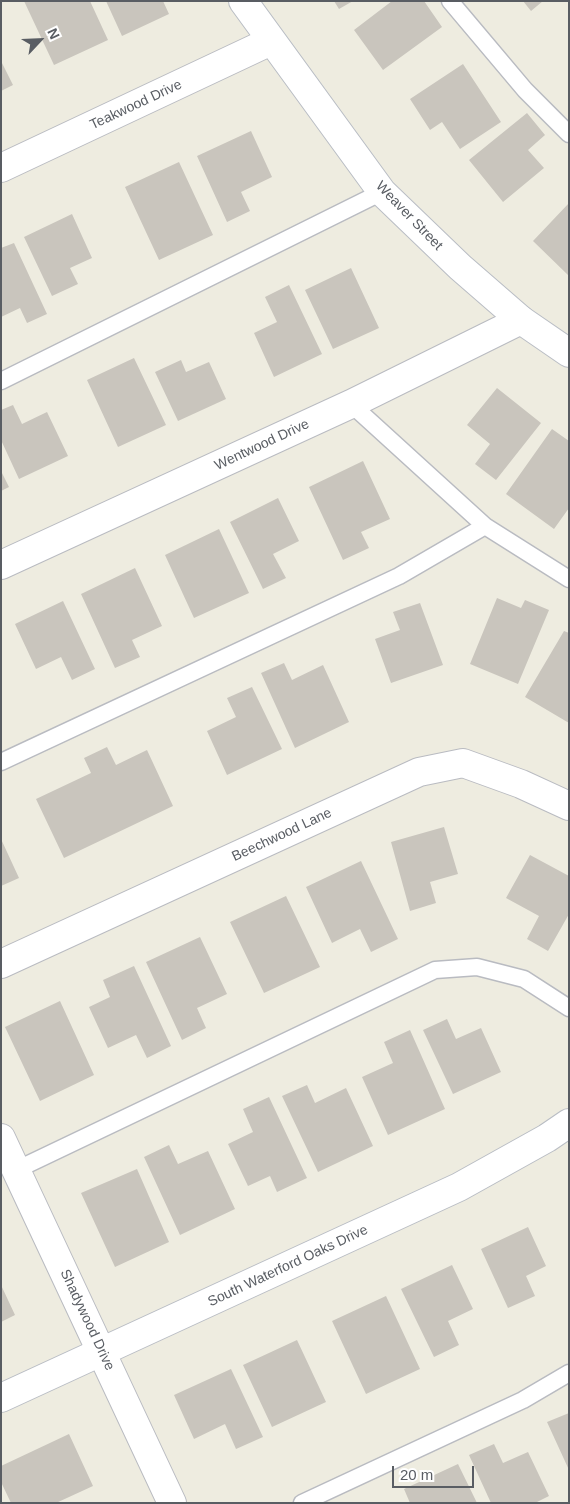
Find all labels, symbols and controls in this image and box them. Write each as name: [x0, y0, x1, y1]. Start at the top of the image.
north arrow: [15, 15, 65, 65]
text: N: [44, 26, 63, 42]
street label: Teakwood Drive: [87, 76, 185, 134]
street label: Weaver Street: [372, 178, 446, 254]
street label: Wentwood Drive: [212, 416, 312, 474]
street label: Beechwood Lane: [229, 805, 335, 865]
street label: South Waterford Oaks Drive: [205, 1222, 371, 1310]
street label: Shadywood Drive: [56, 1267, 118, 1373]
scale bar: [395, 1456, 478, 1488]
text: 20 m: [400, 1466, 433, 1483]

